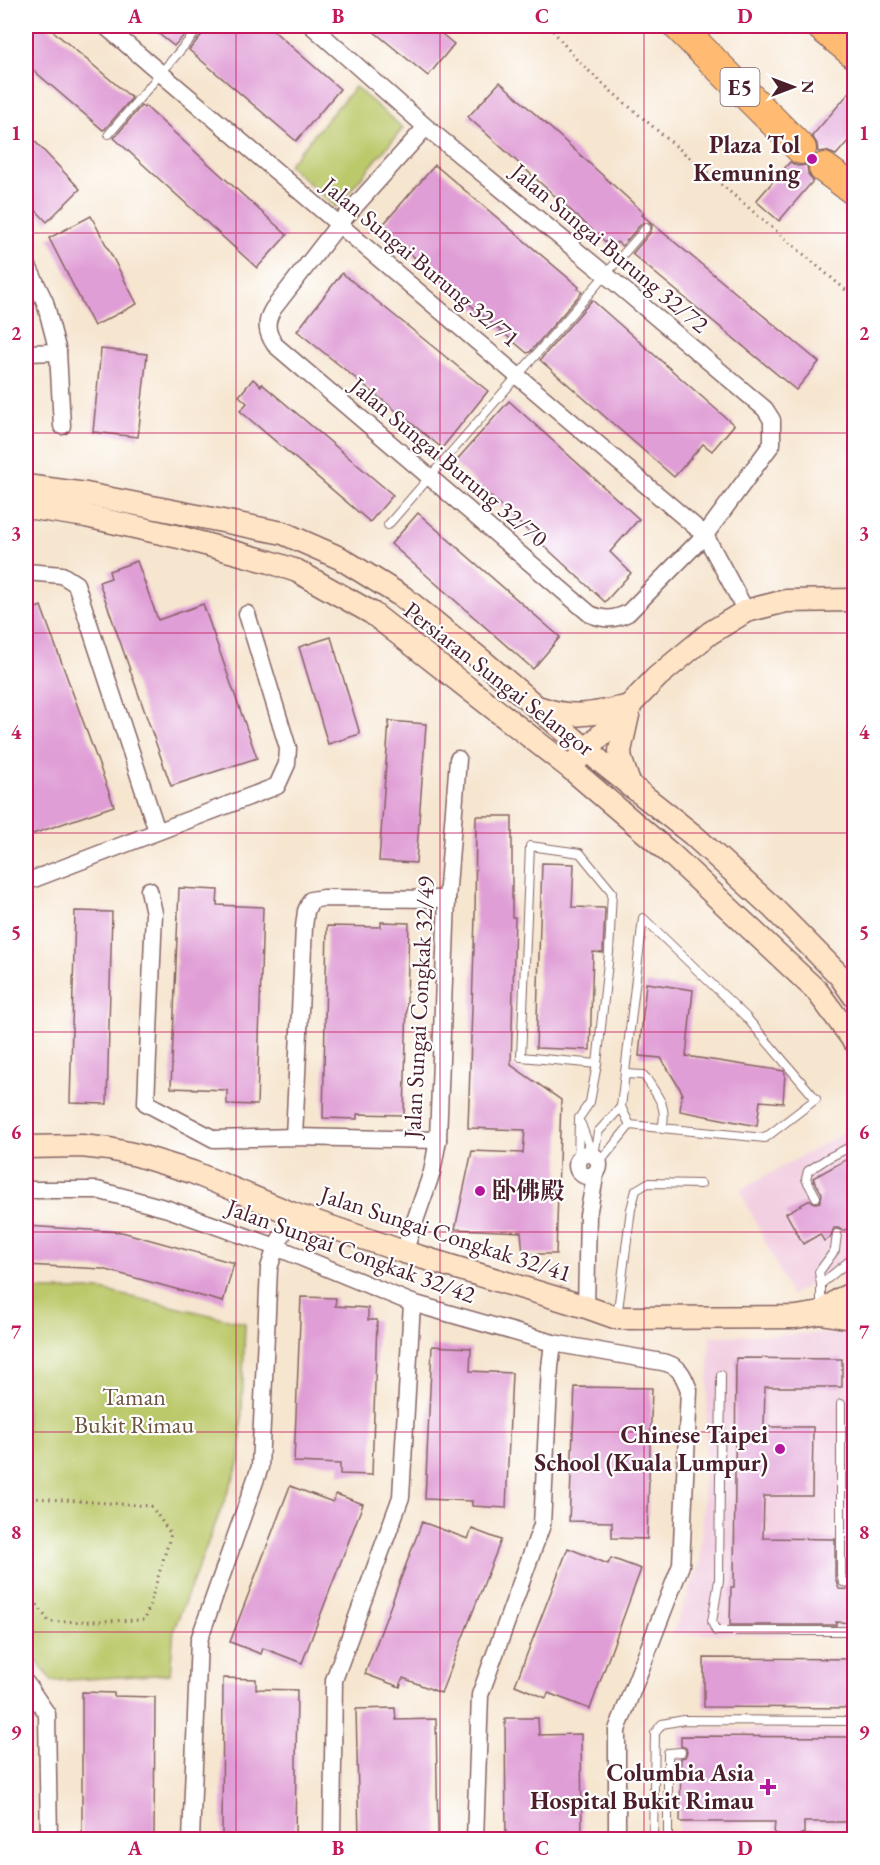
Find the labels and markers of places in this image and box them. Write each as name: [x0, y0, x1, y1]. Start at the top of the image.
place label: Plaza Tol Kemuning: [693, 129, 801, 189]
marker: Plaza Tol Kemuning: [805, 152, 819, 166]
place label: 卧佛殿: [492, 1175, 565, 1206]
marker: 卧佛殿: [473, 1184, 487, 1198]
place label: Chinese Taipei School (Kuala Lumpur): [534, 1419, 768, 1478]
marker: Chinese Taipei School (Kuala Lumpur): [773, 1442, 787, 1456]
place label: Columbia Asia Hospital Bukit Rimau: [530, 1757, 755, 1816]
marker: Columbia Asia Hospital Bukit Rimau: [759, 1778, 777, 1796]

